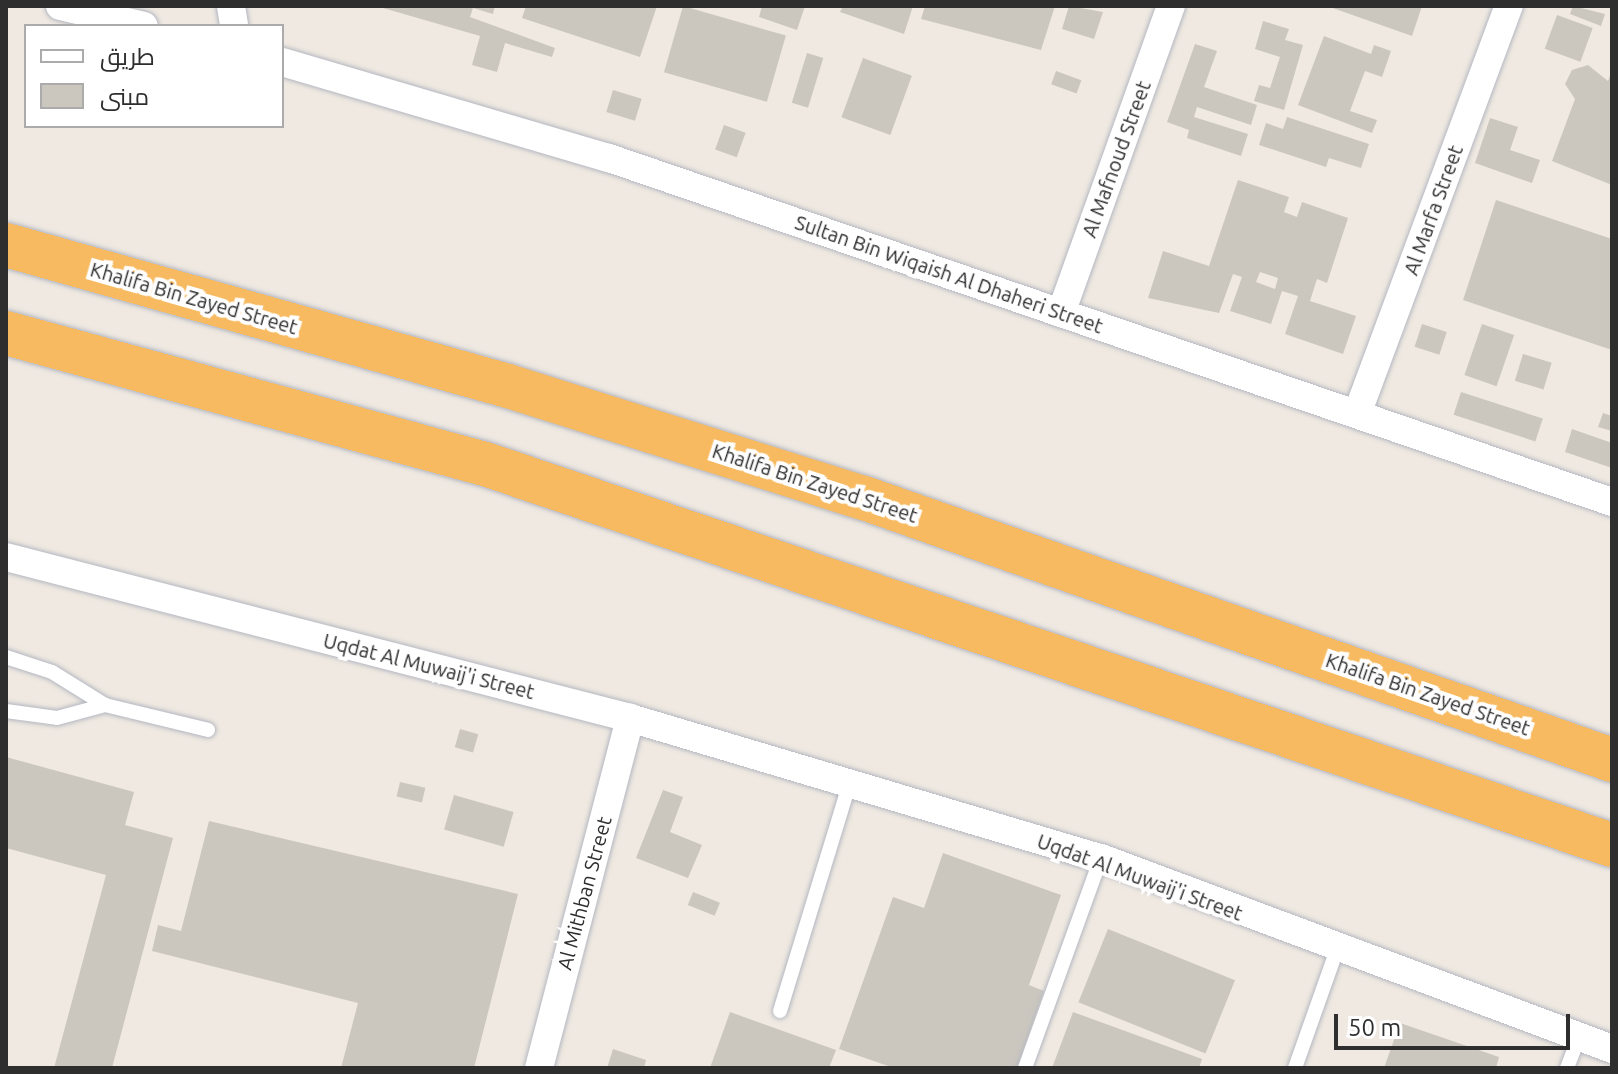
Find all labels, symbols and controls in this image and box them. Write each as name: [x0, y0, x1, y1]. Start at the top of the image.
legend: [24, 24, 284, 128]
text: طريق: [100, 43, 155, 70]
street label: Al Mafnoud Street: [1077, 77, 1155, 241]
text: مبنى: [100, 83, 149, 110]
street label: Al Marfa Street: [1398, 142, 1468, 278]
street label: Sultan Bin Wiqaish Al Dhaheri Street: [792, 210, 1106, 338]
street label: Khalifa Bin Zayed Street: [88, 257, 300, 339]
street label: Khalifa Bin Zayed Street: [709, 438, 921, 528]
street label: Uqdat Al Muwaij'i Street: [321, 628, 537, 704]
street label: Khalifa Bin Zayed Street: [1323, 648, 1533, 740]
street label: Al Mithban Street: [552, 814, 616, 972]
street label: Uqdat Al Muwaij'i Street: [1034, 829, 1246, 925]
scale bar: [1338, 998, 1574, 1048]
text: 50 m: [1348, 1014, 1401, 1041]

